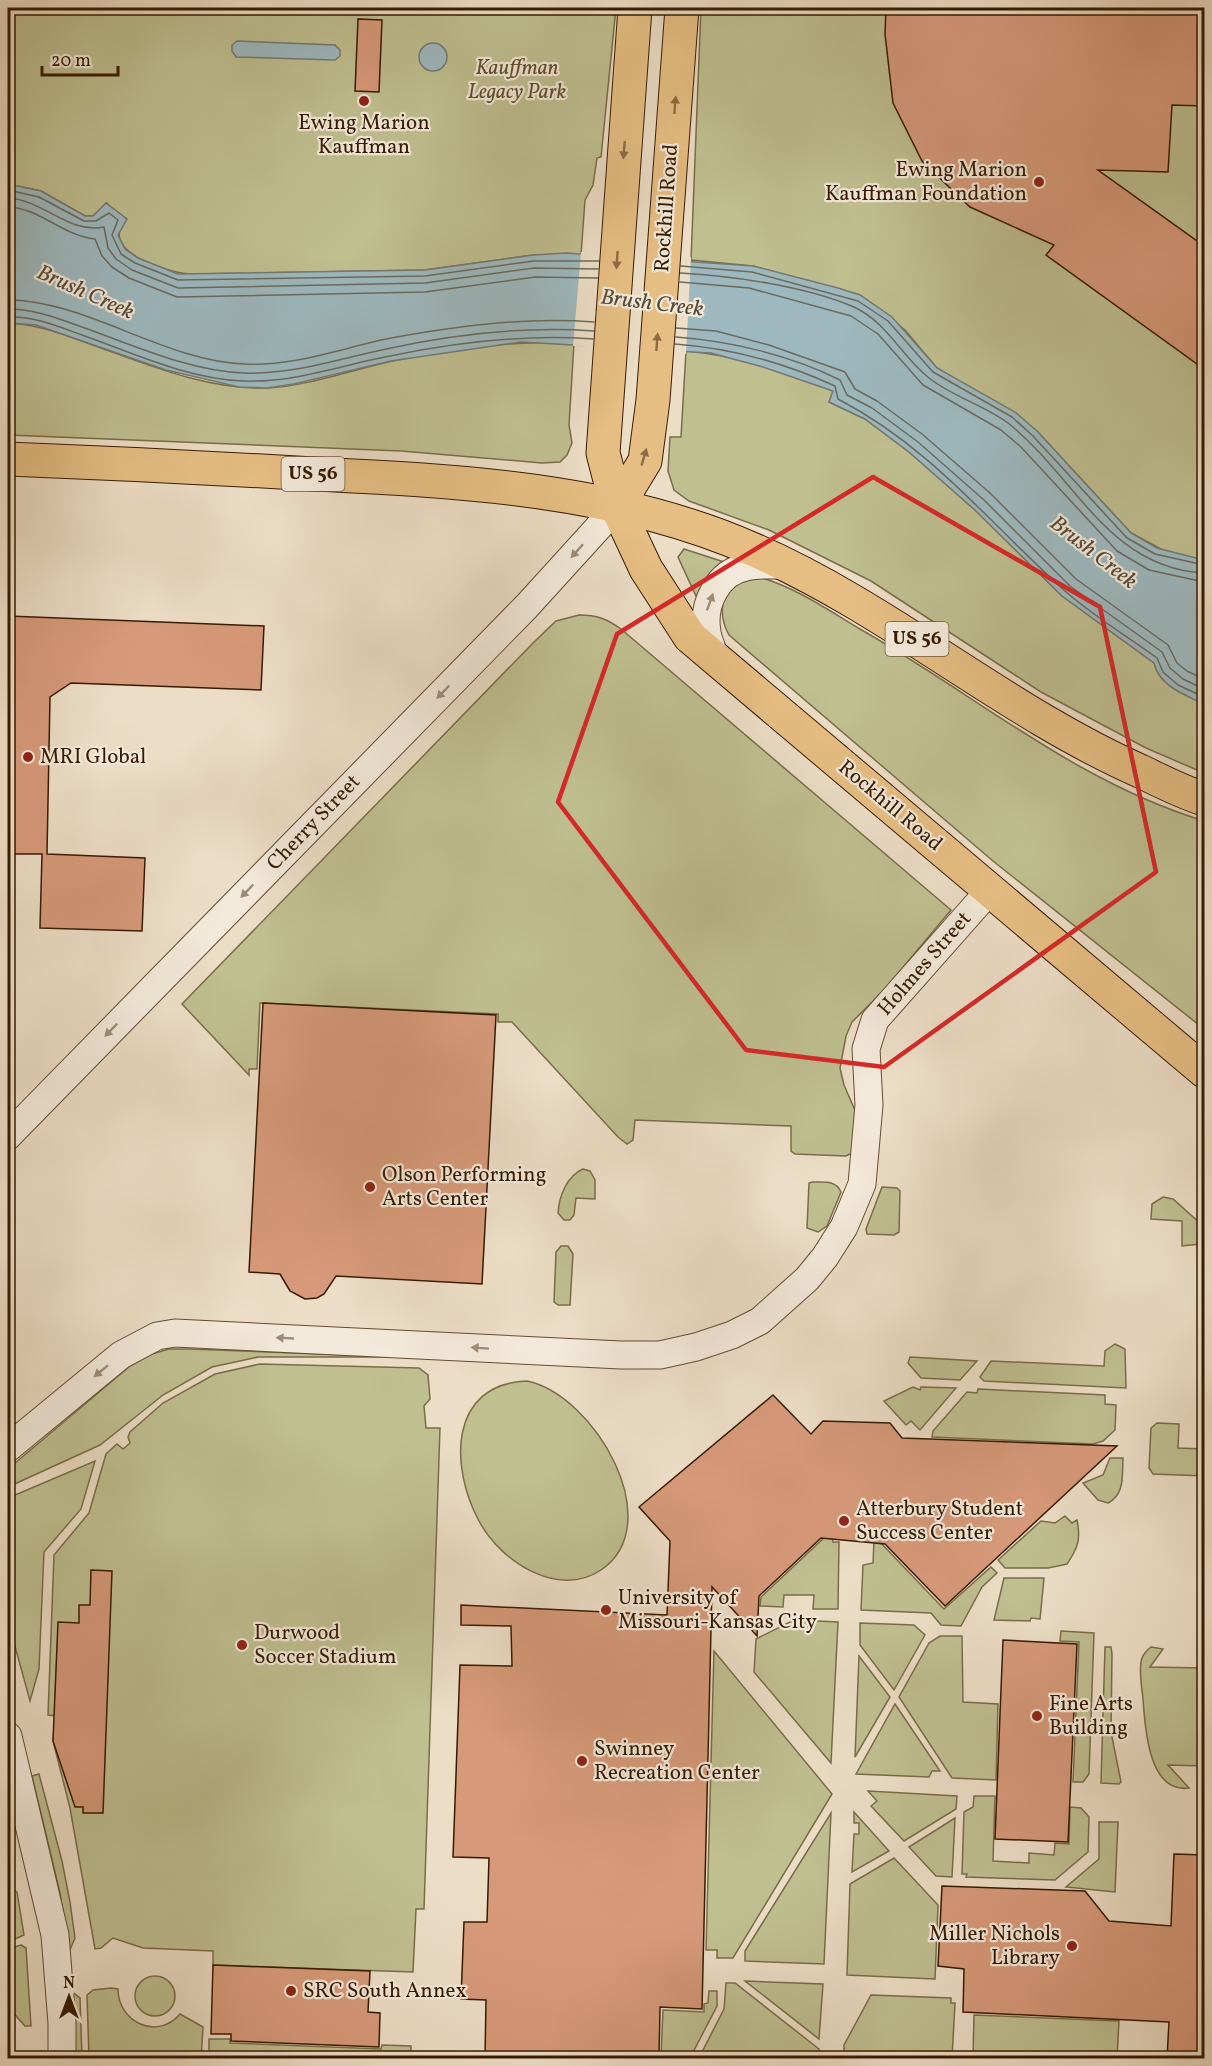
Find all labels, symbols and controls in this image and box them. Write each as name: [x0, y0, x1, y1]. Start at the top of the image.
scale bar: [42, 39, 118, 77]
text: 20 m: [51, 49, 91, 74]
park label: Kauffman Legacy Park: [468, 54, 567, 107]
marker: Ewing Marion Kauffman: [357, 94, 371, 108]
one-way arrow: [670, 95, 679, 114]
place label: Ewing Marion Kauffman: [298, 109, 430, 162]
one-way arrow: [619, 140, 629, 159]
street label: Rockhill Road: [648, 143, 686, 273]
place label: Ewing Marion Kauffman Foundation: [825, 156, 1027, 209]
marker: Ewing Marion Kauffman Foundation: [1032, 175, 1046, 189]
one-way arrow: [612, 251, 621, 270]
water label: Brush Creek: [31, 258, 139, 328]
water label: Brush Creek: [599, 282, 705, 326]
one-way arrow: [653, 333, 662, 352]
one-way arrow: [640, 448, 649, 466]
road number: US 56: [282, 457, 344, 491]
water label: Brush Creek: [1043, 509, 1143, 597]
one-way arrow: [570, 543, 584, 558]
one-way arrow: [705, 593, 715, 611]
road number: US 56: [886, 622, 948, 656]
one-way arrow: [436, 684, 450, 698]
place label: MRI Global: [40, 743, 146, 772]
marker: MRI Global: [21, 750, 35, 764]
street label: Rockhill Road: [831, 754, 949, 858]
street label: Cherry Street: [261, 768, 367, 878]
one-way arrow: [241, 884, 255, 898]
street label: Holmes Street: [871, 905, 979, 1023]
one-way arrow: [104, 1023, 118, 1038]
place label: Olson Performing Arts Center: [382, 1161, 546, 1214]
marker: Olson Performing Arts Center: [363, 1180, 377, 1194]
one-way arrow: [276, 1334, 295, 1343]
one-way arrow: [471, 1343, 490, 1353]
one-way arrow: [94, 1364, 109, 1377]
place label: Atterbury Student Success Center: [856, 1495, 1023, 1548]
marker: Atterbury Student Success Center: [837, 1514, 851, 1528]
place label: University of Missouri-Kansas City: [618, 1584, 817, 1637]
marker: University of Missouri-Kansas City: [599, 1603, 613, 1617]
place label: Durwood Soccer Stadium: [254, 1619, 397, 1672]
marker: Durwood Soccer Stadium: [235, 1638, 249, 1652]
place label: Fine Arts Building: [1049, 1690, 1133, 1743]
marker: Fine Arts Building: [1030, 1709, 1044, 1723]
place label: Swinney Recreation Center: [594, 1735, 760, 1788]
marker: Swinney Recreation Center: [575, 1754, 589, 1768]
place label: Miller Nichols Library: [929, 1920, 1061, 1973]
marker: Miller Nichols Library: [1065, 1939, 1079, 1953]
north arrow: [39, 1967, 99, 2027]
text: N: [63, 1973, 75, 1995]
place label: SRC South Annex: [303, 1977, 466, 2006]
marker: SRC South Annex: [284, 1984, 298, 1998]

